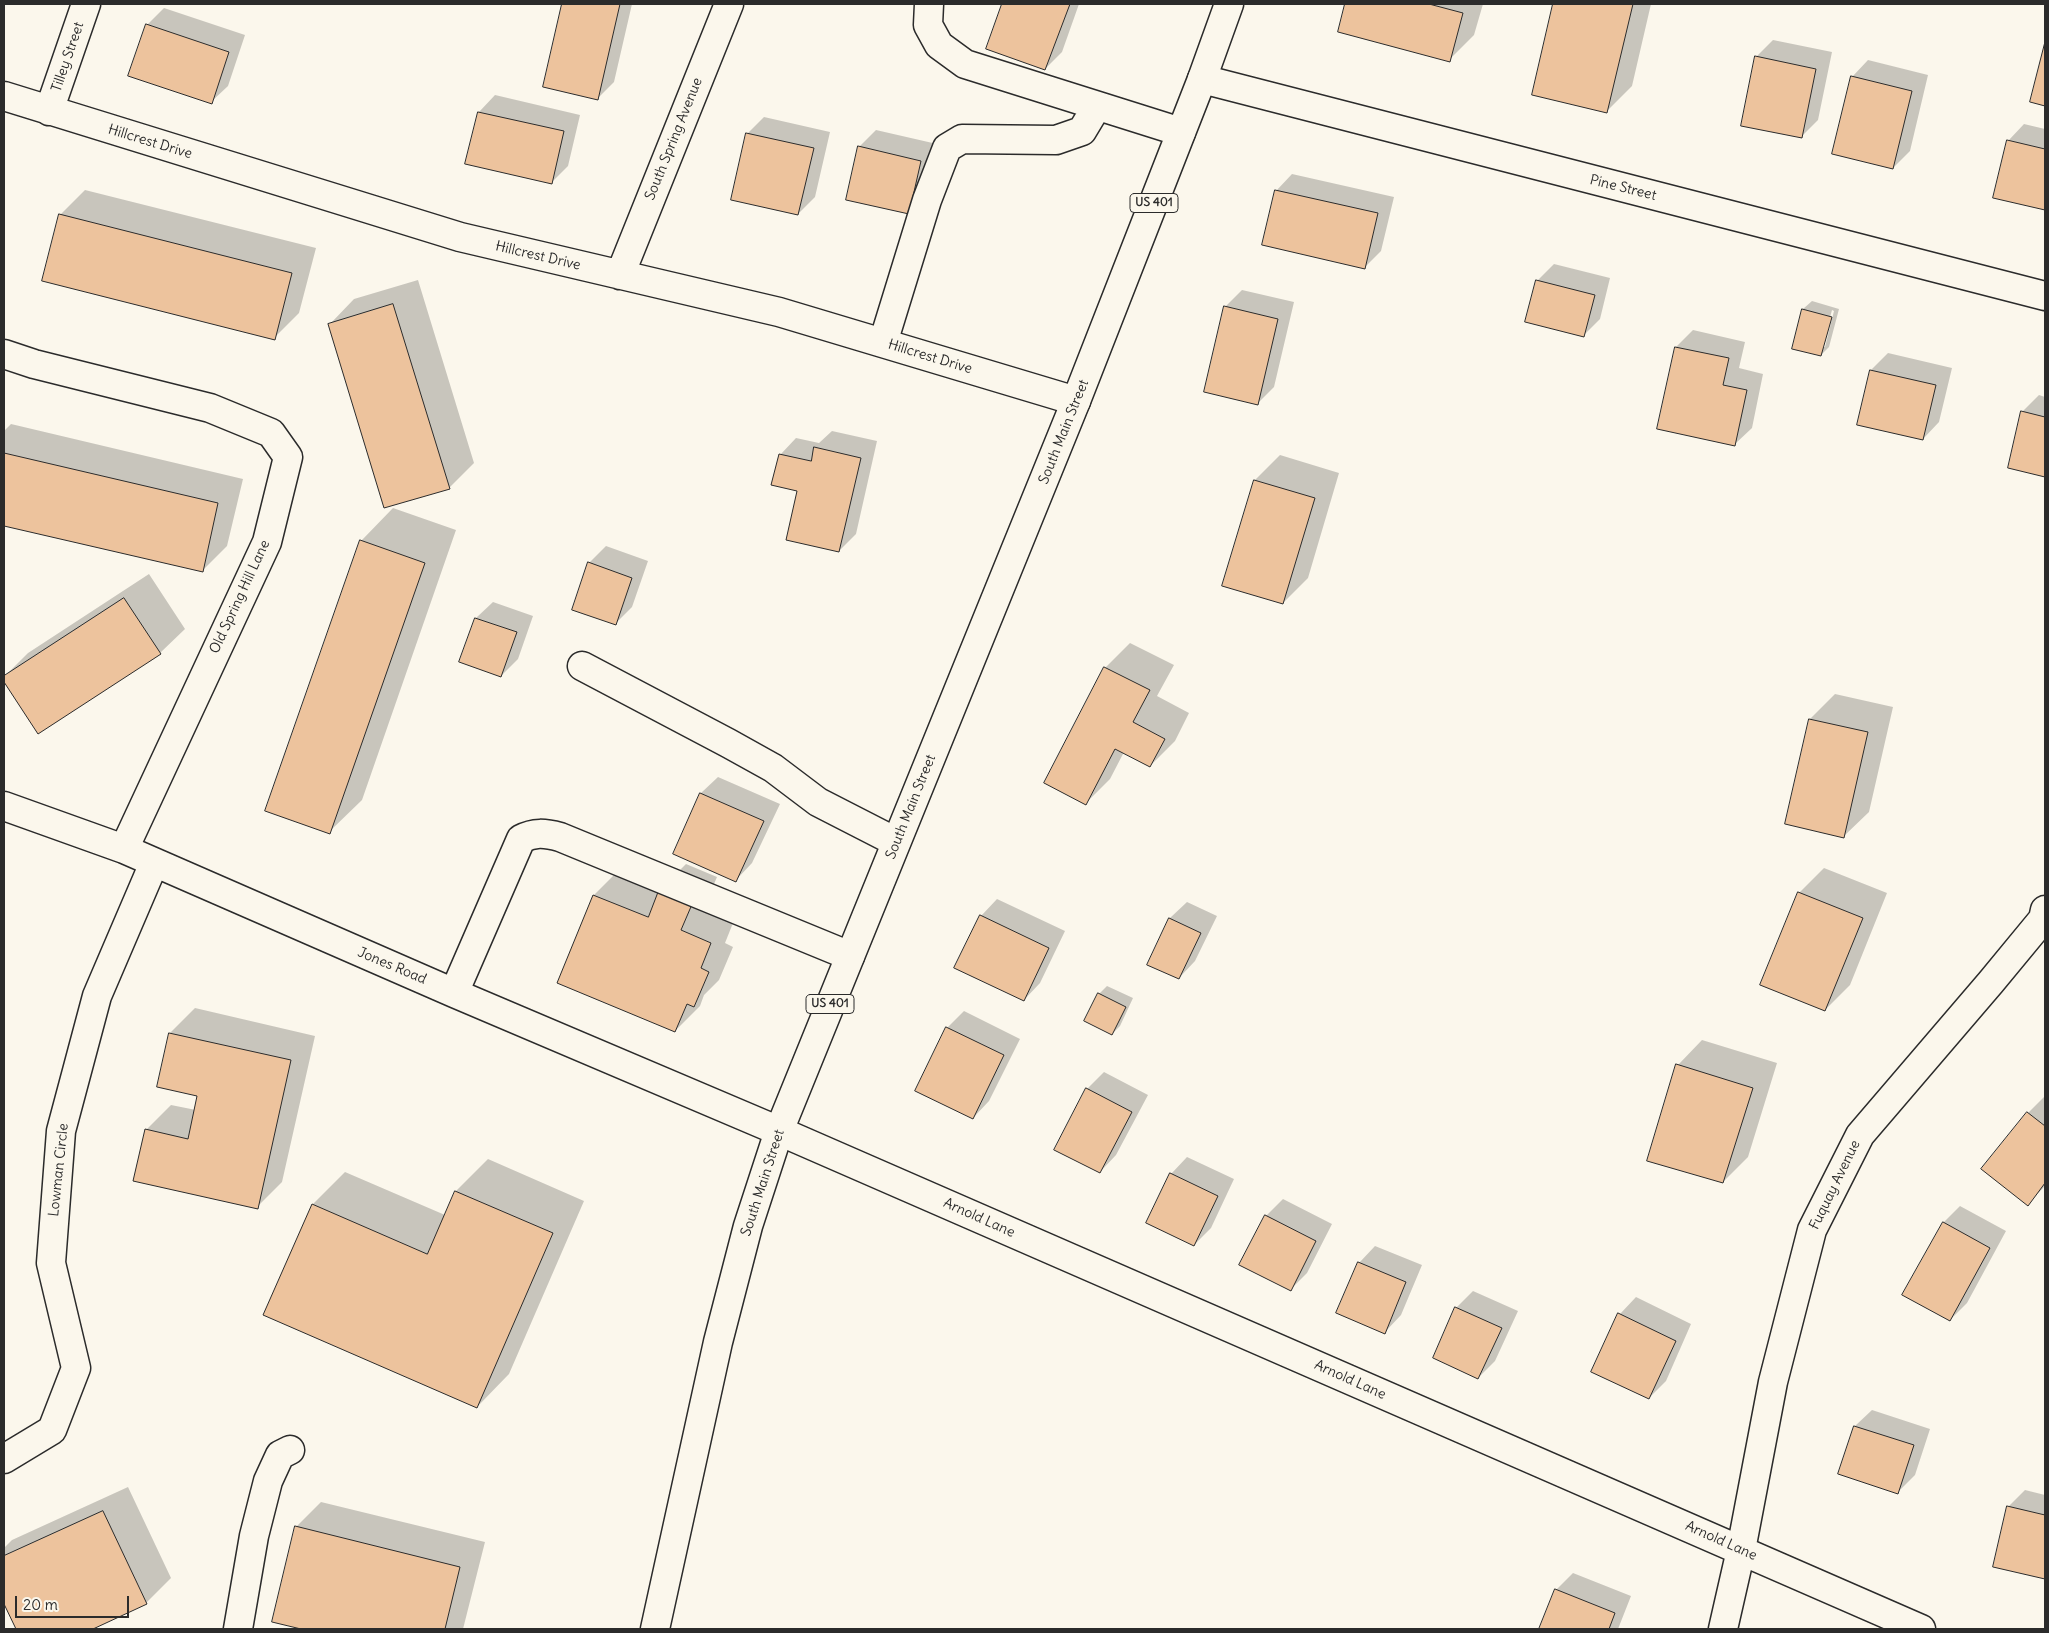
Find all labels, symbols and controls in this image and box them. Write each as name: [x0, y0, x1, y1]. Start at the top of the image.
street label: Tilley Street: [48, 20, 88, 94]
street label: South Spring Avenue: [642, 75, 706, 203]
street label: Hillcrest Drive: [106, 121, 194, 163]
street label: Pine Street: [1588, 172, 1658, 204]
road number: US 401: [1130, 194, 1178, 212]
street label: Hillcrest Drive: [494, 238, 582, 274]
street label: Hillcrest Drive: [886, 336, 974, 378]
street label: South Main Street: [1035, 377, 1093, 487]
street label: Old Spring Hill Lane: [206, 538, 274, 656]
street label: South Main Street: [882, 752, 940, 862]
street label: Jones Road: [355, 944, 429, 988]
road number: US 401: [806, 994, 854, 1014]
street label: Lowman Circle: [46, 1122, 72, 1218]
street label: South Main Street: [738, 1128, 788, 1238]
street label: Fuquay Avenue: [1806, 1137, 1864, 1233]
street label: Arnold Lane: [941, 1195, 1017, 1241]
street label: Arnold Lane: [1312, 1357, 1388, 1403]
street label: Arnold Lane: [1683, 1518, 1759, 1564]
scale bar: [18, 1586, 131, 1618]
text: 20 m: [23, 1595, 58, 1614]

